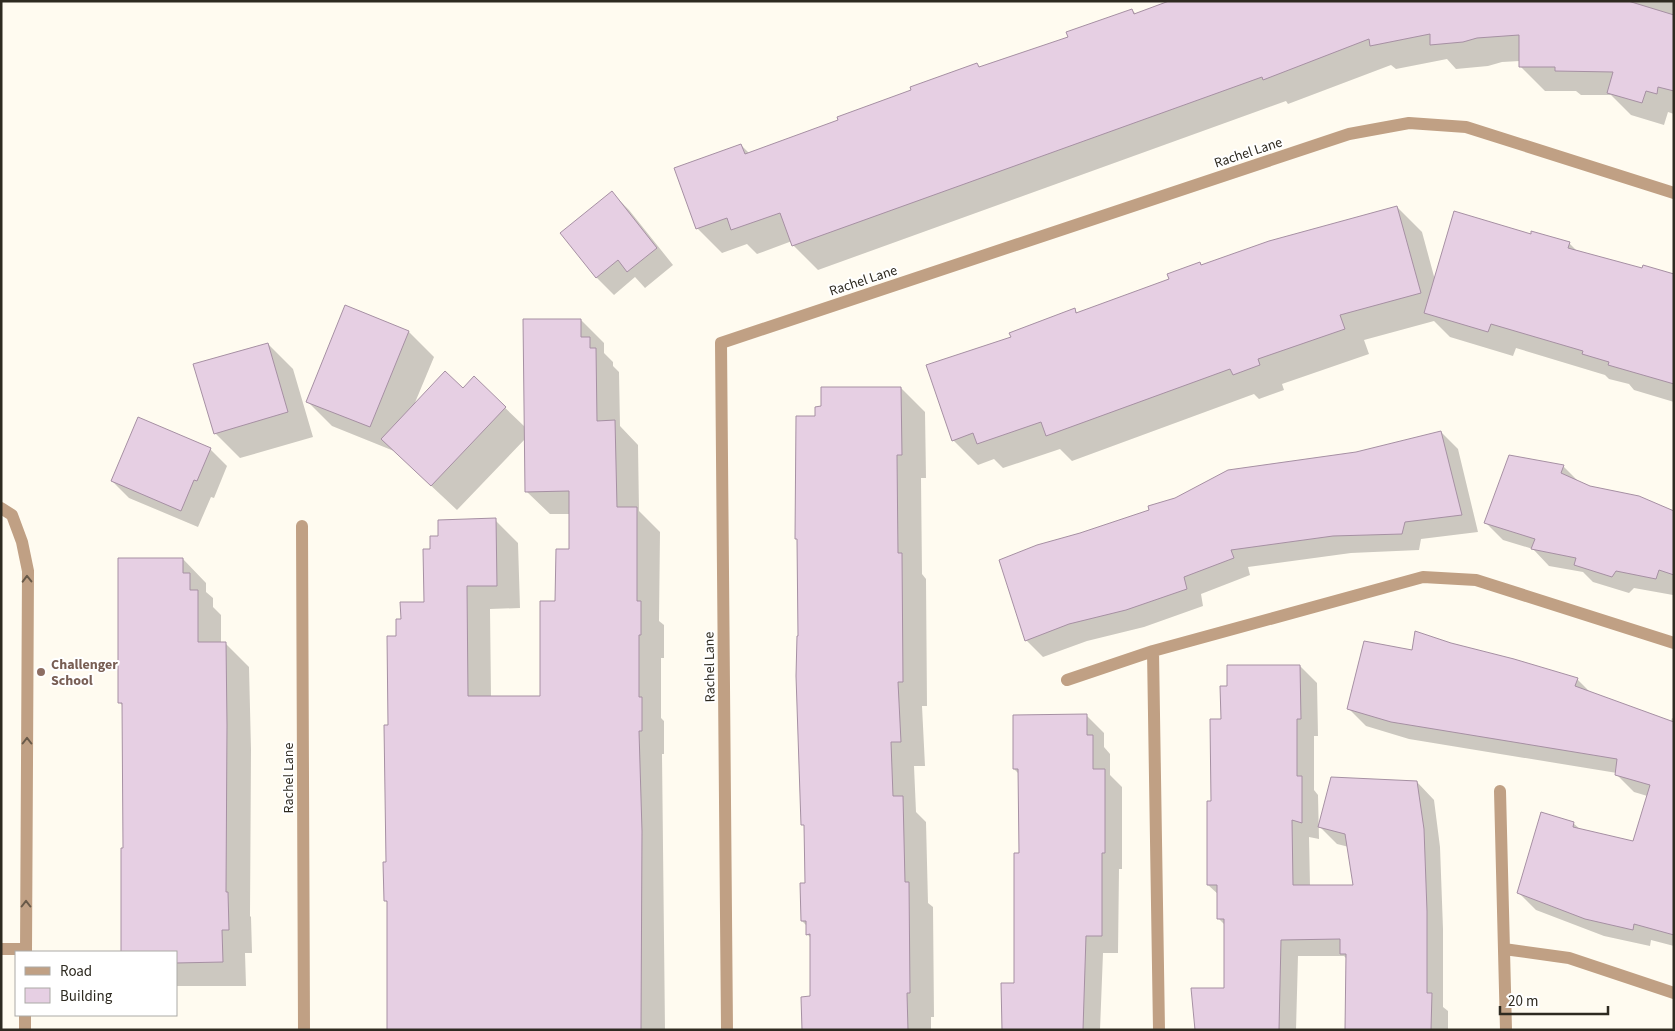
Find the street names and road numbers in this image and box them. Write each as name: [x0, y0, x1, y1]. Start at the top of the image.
street label: Rachel Lane: [1212, 132, 1285, 173]
street label: Rachel Lane: [827, 260, 900, 301]
street label: Rachel Lane: [699, 631, 721, 703]
street label: Rachel Lane: [279, 743, 299, 813]

